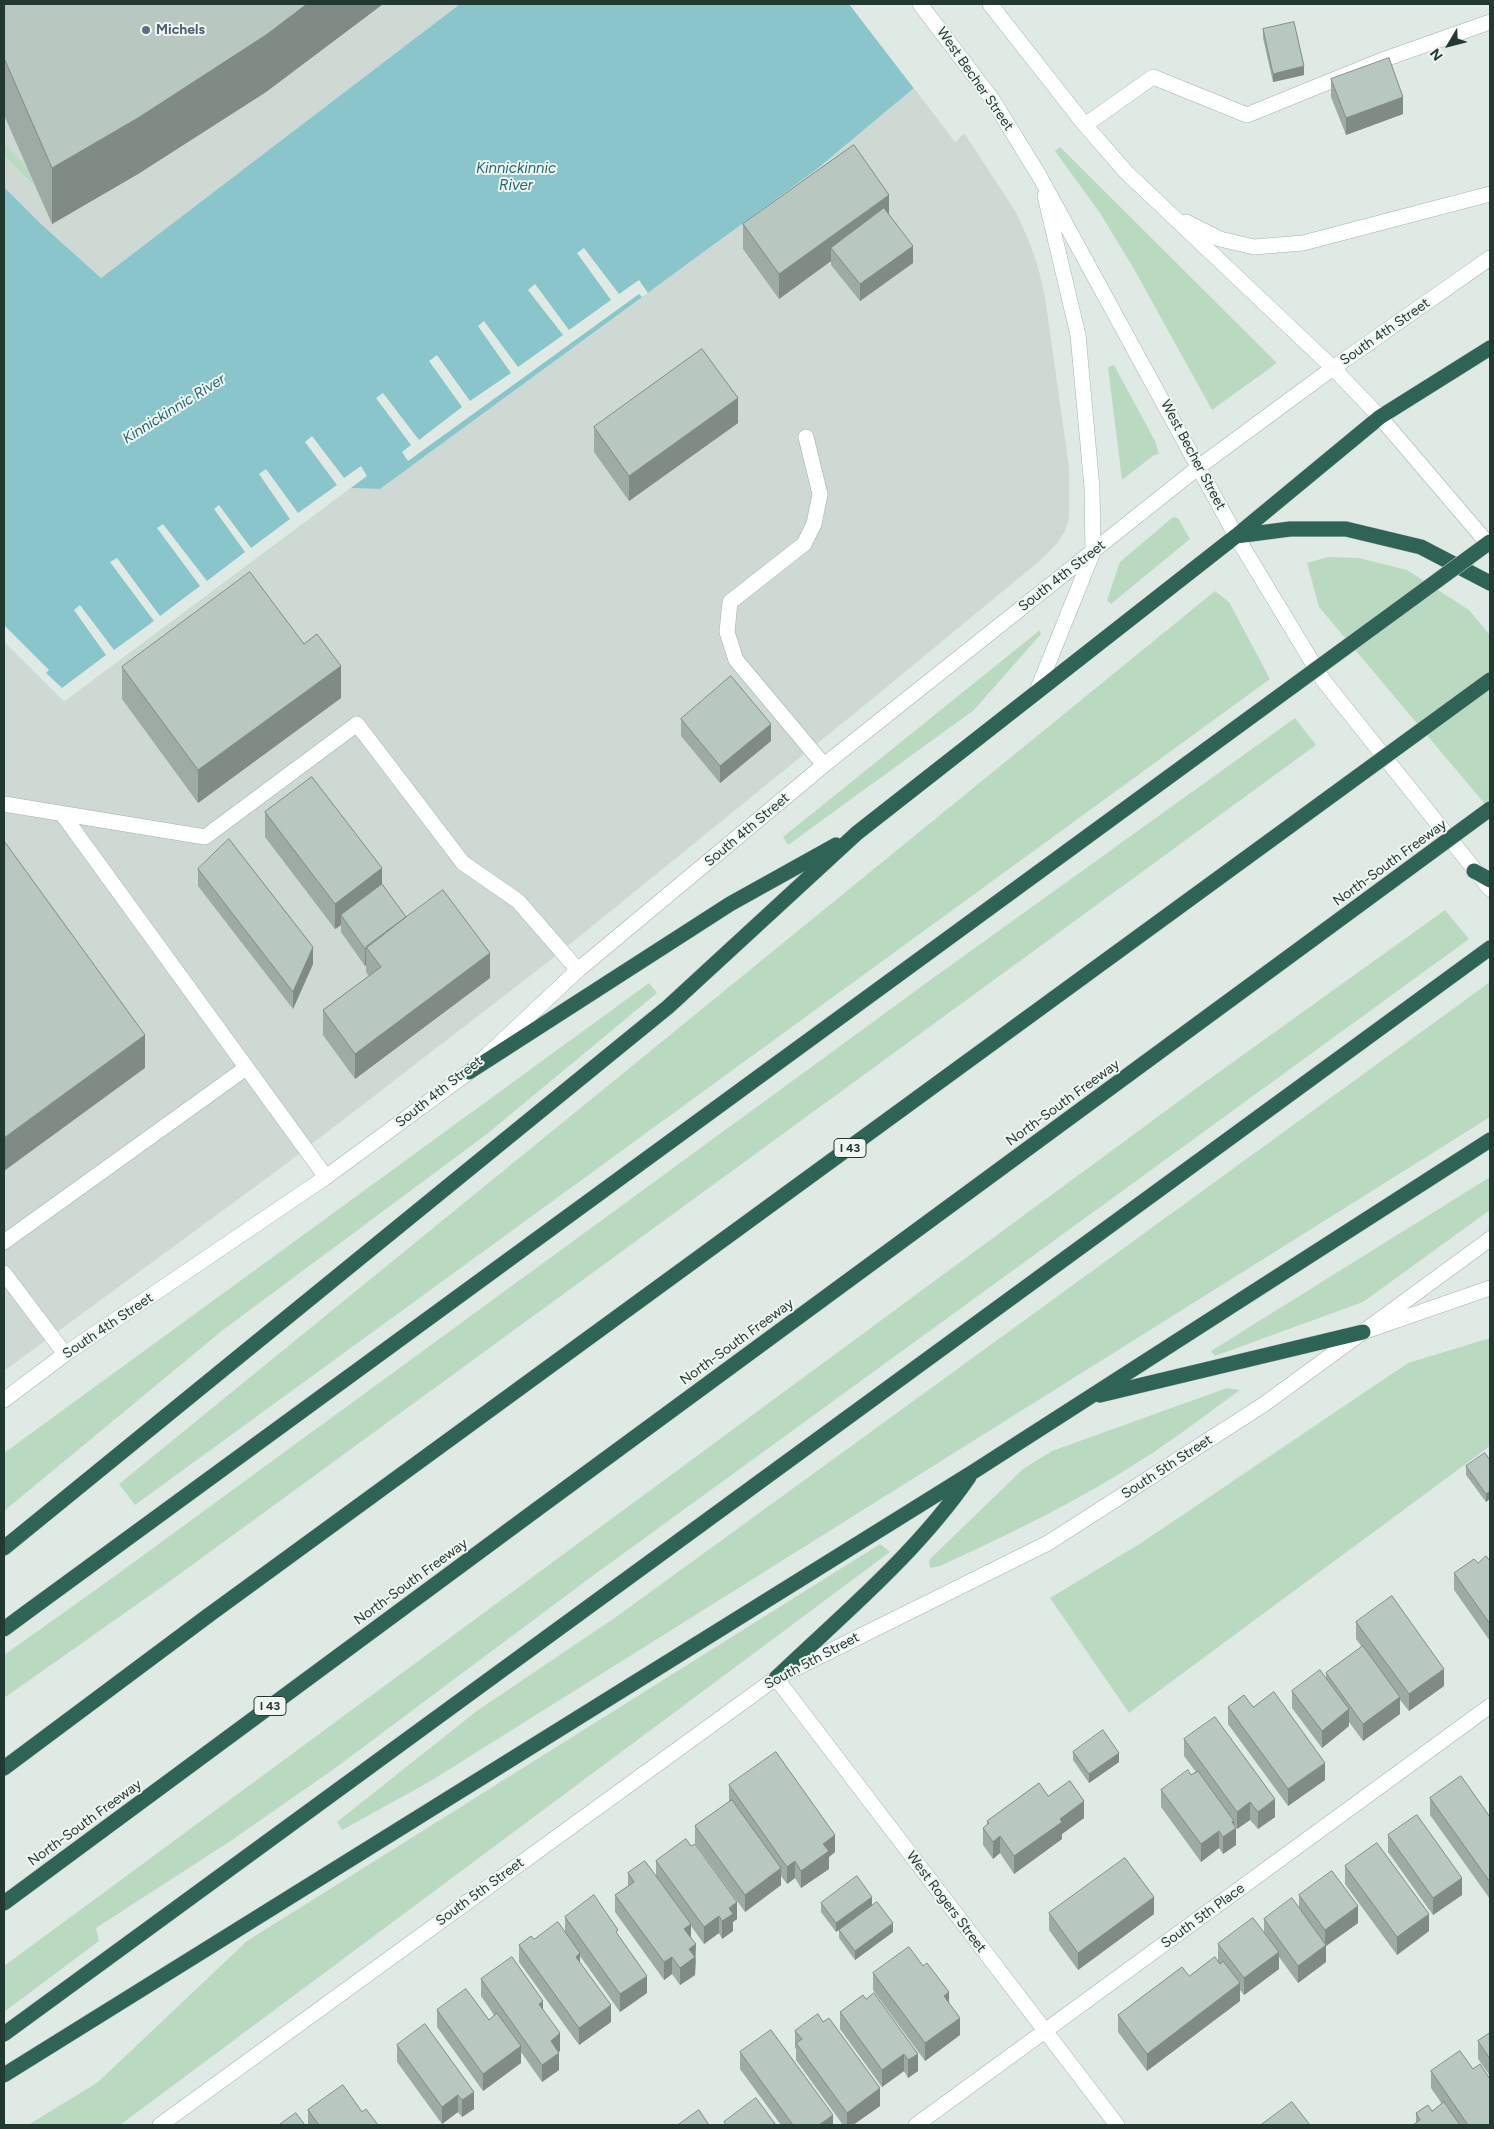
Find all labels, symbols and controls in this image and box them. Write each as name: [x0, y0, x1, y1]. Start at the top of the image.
north arrow: [1424, 20, 1474, 70]
place label: Michels: [156, 22, 205, 38]
marker: Michels: [140, 24, 152, 36]
street label: West Becher Street: [933, 24, 1017, 134]
text: N: [1427, 45, 1447, 64]
water label: Kinnickinnic River: [476, 160, 556, 195]
street label: South 4th Street: [1337, 295, 1433, 369]
water label: Kinnickinnic River: [119, 370, 229, 448]
street label: West Becher Street: [1157, 397, 1229, 513]
street label: South 4th Street: [1015, 537, 1109, 615]
street label: South 4th Street: [701, 790, 793, 870]
street label: North-South Freeway: [1330, 816, 1450, 910]
street label: South 4th Street: [392, 1053, 486, 1131]
street label: North-South Freeway: [1003, 1056, 1123, 1150]
road number: I 43: [834, 1138, 866, 1158]
street label: South 4th Street: [60, 1290, 156, 1362]
street label: North-South Freeway: [677, 1295, 797, 1389]
street label: South 5th Street: [1118, 1431, 1216, 1503]
street label: North-South Freeway: [351, 1535, 471, 1629]
street label: South 5th Street: [762, 1629, 862, 1693]
road number: I 43: [254, 1696, 286, 1715]
street label: North-South Freeway: [25, 1776, 145, 1870]
street label: West Rogers Street: [902, 1848, 990, 1956]
street label: South 5th Street: [433, 1854, 527, 1930]
street label: South 5th Place: [1158, 1880, 1248, 1952]

